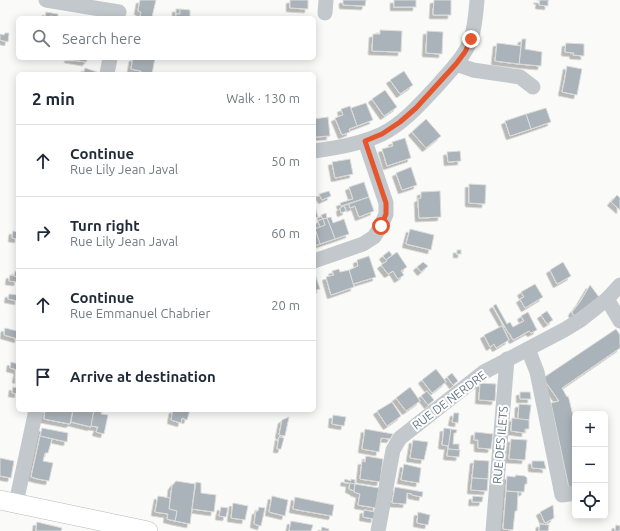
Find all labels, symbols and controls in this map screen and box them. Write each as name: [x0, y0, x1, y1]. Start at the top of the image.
search box: [16, 16, 316, 60]
icon: search: [30, 27, 52, 49]
text: Search here: [62, 30, 141, 47]
route end: [462, 30, 480, 48]
text: 2 min: [32, 89, 75, 108]
text: Walk · 130 m: [226, 91, 300, 105]
text: Continue: [70, 145, 134, 162]
icon: ahead: [32, 150, 54, 172]
text: 50 m: [271, 154, 300, 168]
text: Rue Lily Jean Javal: [70, 162, 178, 176]
text: Turn right: [70, 217, 140, 234]
route start: [372, 217, 390, 235]
icon: right: [32, 222, 54, 244]
text: 60 m: [271, 226, 300, 240]
text: Rue Lily Jean Javal: [70, 234, 178, 248]
text: Continue: [70, 289, 134, 306]
icon: ahead: [32, 294, 54, 316]
text: 20 m: [271, 298, 300, 312]
text: Rue Emmanuel Chabrier: [70, 306, 210, 320]
icon: arrive: [32, 366, 54, 388]
text: Arrive at destination: [70, 368, 216, 385]
street label: RUE DE NERDRE: [410, 368, 488, 432]
street label: RUE DES ILETS: [490, 405, 510, 485]
map controls: [572, 411, 608, 519]
button: +: [572, 411, 608, 447]
button: −: [572, 447, 608, 483]
button: locate: [572, 483, 608, 519]

